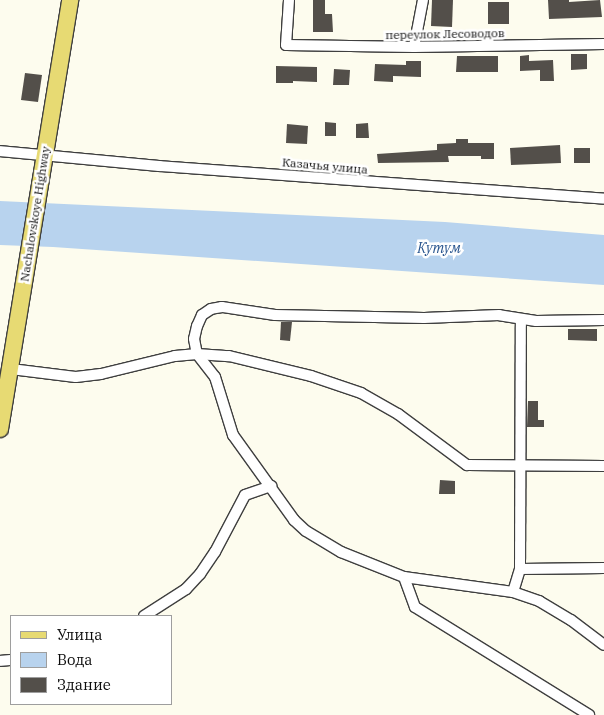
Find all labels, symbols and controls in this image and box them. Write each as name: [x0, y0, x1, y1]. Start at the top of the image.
street label: переулок Лесоводов: [385, 26, 505, 42]
street label: Nachalovskoye Highway: [17, 145, 53, 283]
street label: Казачья улица: [281, 155, 369, 177]
water label: Кутум: [417, 240, 461, 256]
legend: [10, 615, 172, 705]
text: Улица: [57, 625, 102, 644]
text: Вода: [57, 650, 93, 669]
text: Здание: [57, 675, 111, 694]

